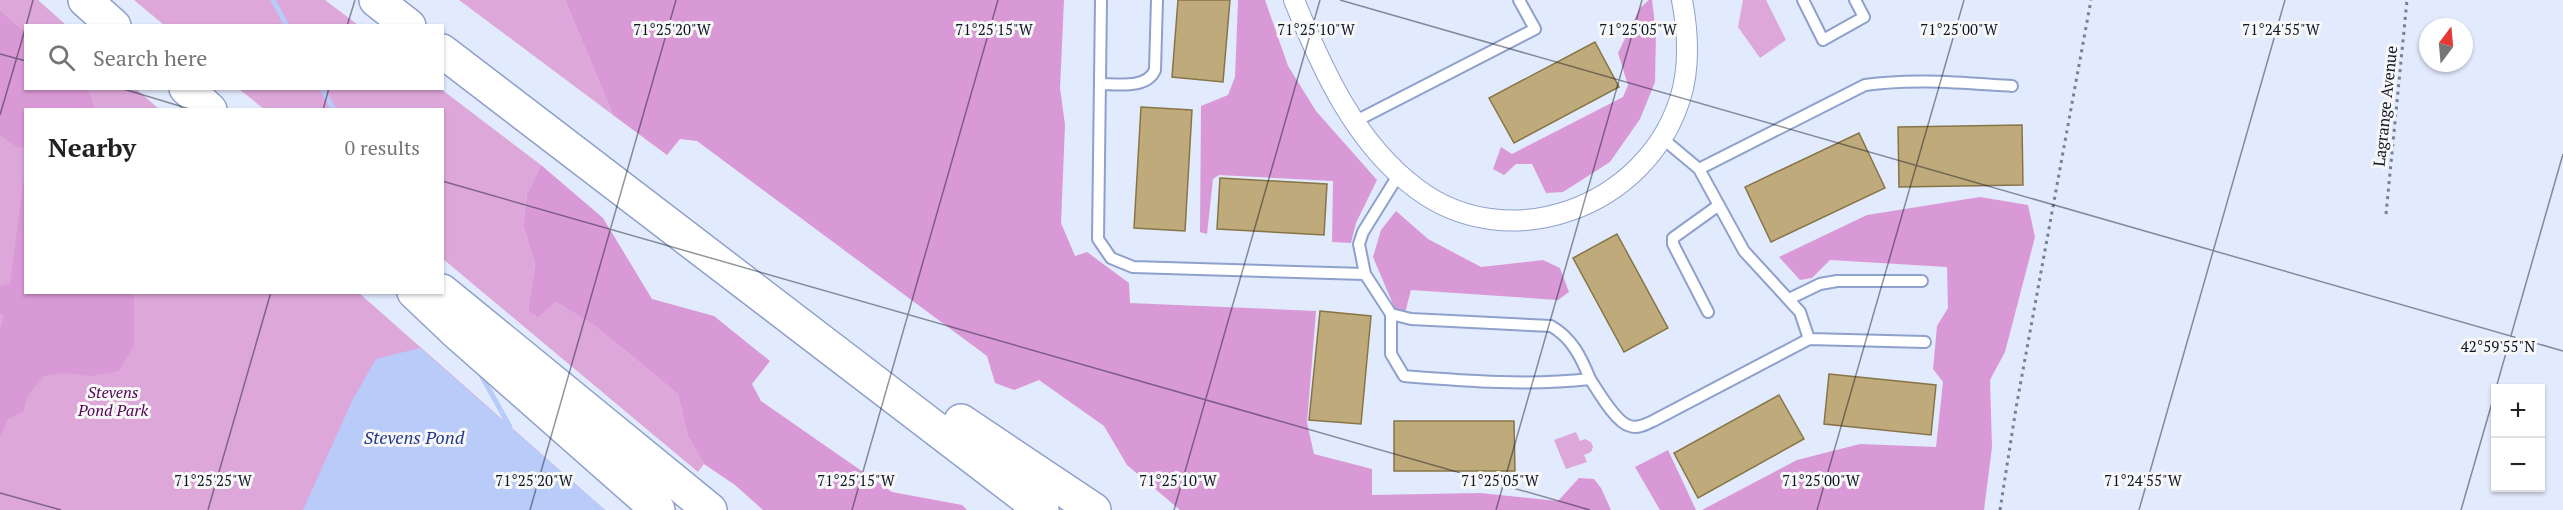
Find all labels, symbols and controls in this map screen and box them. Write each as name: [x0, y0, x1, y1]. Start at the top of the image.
north arrow: [2419, 18, 2473, 72]
text: 71°25'20"W: [633, 19, 712, 39]
text: 71°25'15"W: [955, 19, 1034, 39]
text: 71°25'10"W: [1277, 19, 1356, 39]
text: 71°25'05"W: [1599, 19, 1678, 39]
text: 71°25'00"W: [1920, 19, 1999, 39]
text: 71°24'55"W: [2242, 19, 2321, 39]
search box: [24, 24, 444, 90]
icon: search: [45, 41, 78, 74]
text: Search here: [93, 43, 207, 72]
street label: Lagrange Avenue: [2368, 44, 2402, 168]
text: Nearby: [48, 130, 136, 164]
text: 0 results: [345, 134, 420, 161]
text: 42°59'55"N: [2461, 336, 2535, 356]
park label: Stevens Pond Park: [77, 381, 148, 421]
map controls: [2491, 384, 2545, 492]
button: +: [2491, 384, 2545, 438]
water label: Stevens Pond: [364, 425, 465, 449]
button: −: [2491, 438, 2545, 492]
text: 71°25'25"W: [174, 470, 253, 490]
text: 71°25'20"W: [495, 470, 574, 490]
text: 71°25'15"W: [817, 470, 896, 490]
text: 71°25'10"W: [1139, 470, 1218, 490]
text: 71°25'05"W: [1461, 470, 1540, 490]
text: 71°25'00"W: [1782, 470, 1861, 490]
text: 71°24'55"W: [2104, 470, 2183, 490]

